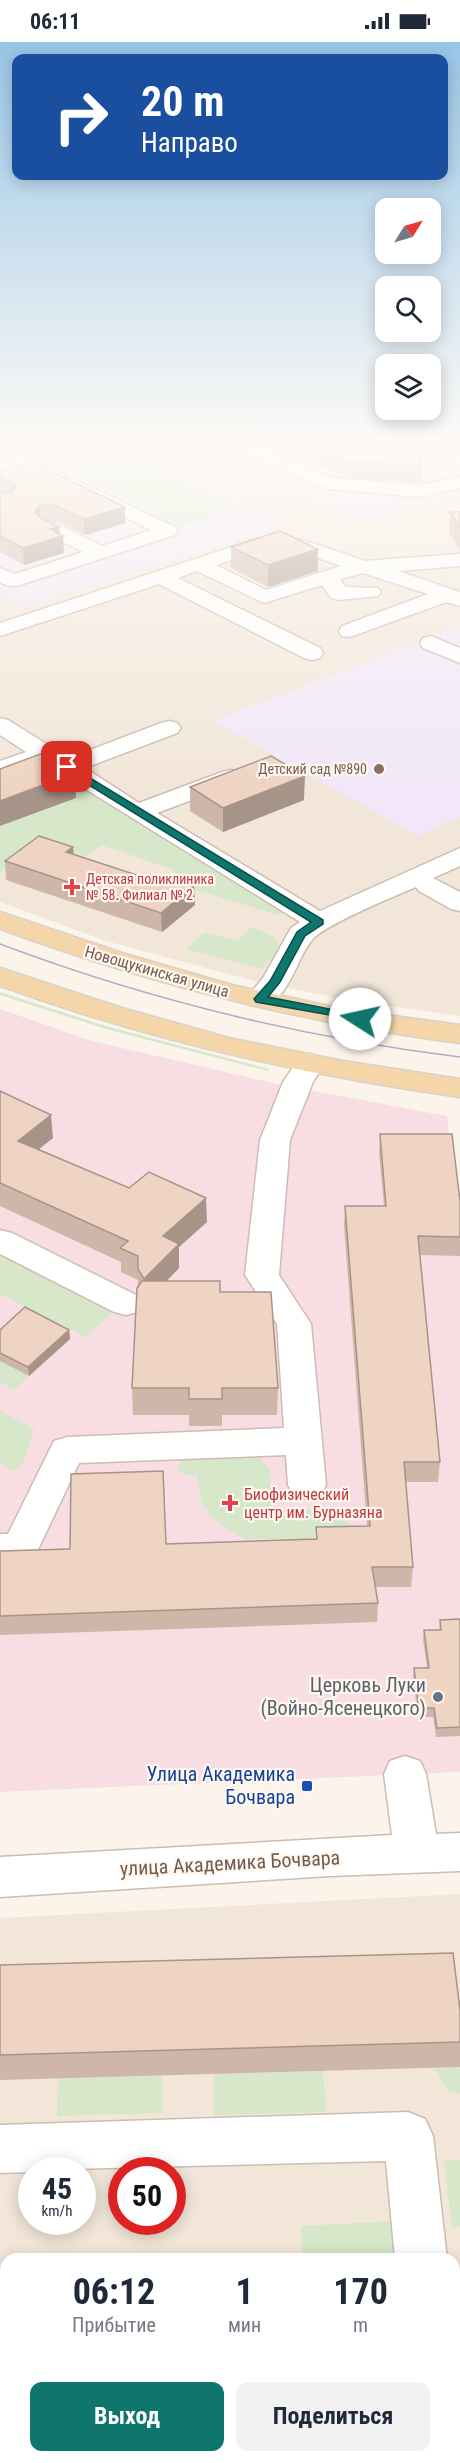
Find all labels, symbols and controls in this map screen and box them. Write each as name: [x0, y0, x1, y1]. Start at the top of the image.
text: 06:11: [30, 9, 81, 34]
text: 20 m: [141, 77, 224, 126]
icon: right: [42, 78, 120, 156]
text: Направо: [141, 127, 238, 159]
north arrow: [375, 198, 441, 264]
map controls: [375, 198, 441, 420]
button: search: [375, 276, 441, 342]
button: layers: [375, 354, 441, 420]
pin: [41, 741, 92, 792]
icon: arrive: [50, 750, 83, 783]
place label: Детский сад №890: [258, 761, 367, 777]
marker: Детский сад №890: [372, 762, 386, 776]
place label: Детская поликлиника № 58. Филиал № 2: [86, 871, 214, 903]
marker: Детская поликлиника № 58. Филиал № 2: [63, 878, 81, 896]
street label: Новощукинская улица: [83, 942, 231, 1001]
position arrow: [328, 987, 392, 1051]
place label: Биофизический центр им. Бурназяна: [244, 1485, 383, 1522]
marker: Биофизический центр им. Бурназяна: [221, 1494, 239, 1512]
place label: Церковь Луки (Войно-Ясенецкого): [260, 1673, 426, 1720]
marker: Церковь Луки (Войно-Ясенецкого): [431, 1690, 445, 1704]
place label: Улица Академика Бочвара: [147, 1762, 295, 1809]
marker: Улица Академика Бочвара: [300, 1779, 314, 1793]
street label: улица Академика Бочвара: [119, 1845, 341, 1881]
speed limit sign: 50: [108, 2157, 186, 2235]
text: 45: [42, 2171, 72, 2206]
text: km/h: [42, 2202, 72, 2220]
text: 06:12: [73, 2271, 155, 2313]
text: 1: [235, 2271, 254, 2313]
text: 170: [333, 2271, 388, 2313]
text: Прибытие: [72, 2313, 156, 2337]
text: мин: [228, 2313, 261, 2337]
text: m: [353, 2313, 368, 2337]
button: Выход: [30, 2382, 224, 2451]
button: Поделиться: [236, 2382, 430, 2451]

